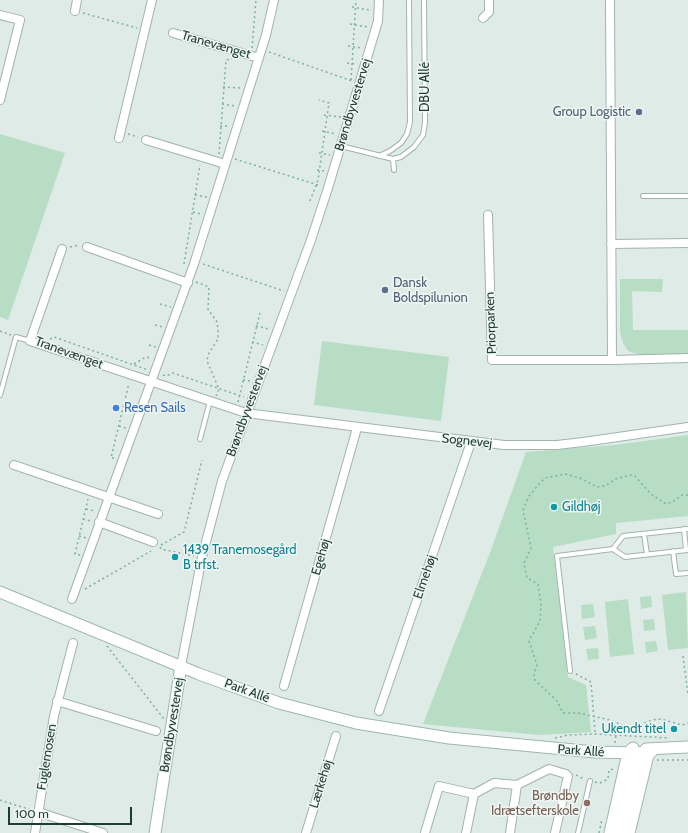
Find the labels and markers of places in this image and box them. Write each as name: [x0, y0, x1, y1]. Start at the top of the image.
place label: Group Logistic: [553, 104, 631, 120]
marker: Group Logistic: [634, 107, 644, 117]
place label: Dansk Boldspilunion: [393, 275, 468, 306]
marker: Dansk Boldspilunion: [380, 285, 390, 295]
place label: Resen Sails: [124, 400, 186, 416]
marker: Resen Sails: [111, 403, 121, 413]
place label: Gildhøj: [562, 499, 601, 515]
marker: Gildhøj: [549, 502, 559, 512]
place label: 1439 Tranemosegård B trfst.: [183, 542, 297, 573]
marker: 1439 Tranemosegård B trfst.: [170, 552, 180, 562]
place label: Ukendt titel: [602, 721, 666, 737]
marker: Ukendt titel: [669, 724, 679, 734]
place label: Brøndby Idrætsefterskole: [491, 788, 579, 819]
marker: Brøndby Idrætsefterskole: [582, 798, 592, 808]

